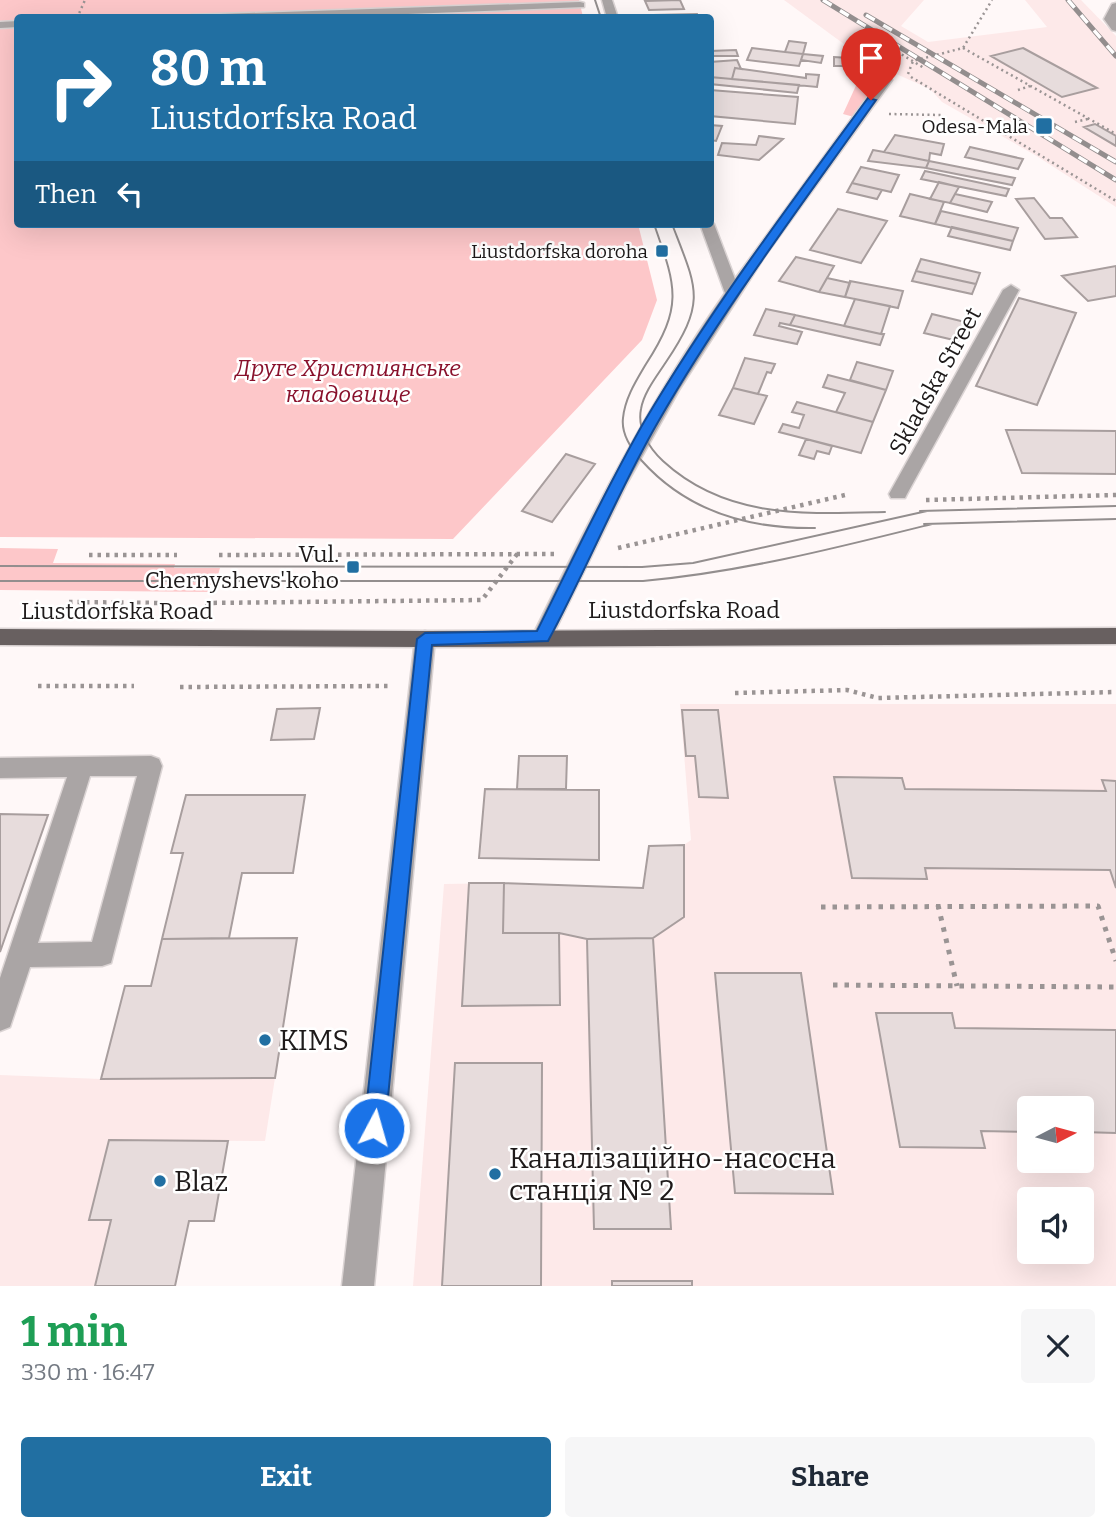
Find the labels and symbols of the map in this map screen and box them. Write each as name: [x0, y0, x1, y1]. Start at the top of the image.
pin: [841, 28, 901, 100]
place label: Odesa-Mala: [922, 115, 1029, 138]
marker: Odesa-Mala: [1034, 116, 1054, 136]
place label: Liustdorfska doroha: [471, 240, 649, 263]
marker: Liustdorfska doroha: [654, 243, 670, 259]
street label: Skladska Street: [883, 302, 987, 460]
park label: Друге Християнське кладовище: [233, 354, 461, 408]
place label: Vul. Chernyshevs'koho: [145, 540, 339, 594]
marker: Vul. Chernyshevs'koho: [345, 559, 361, 575]
street label: Liustdorfska Road: [588, 596, 780, 624]
street label: Liustdorfska Road: [21, 597, 213, 625]
place label: KIMS: [279, 1024, 349, 1057]
marker: KIMS: [257, 1032, 273, 1048]
position arrow: [337, 1091, 411, 1165]
north arrow: [1017, 1096, 1094, 1172]
place label: Каналізаційно-насосна станція № 2: [509, 1142, 836, 1207]
place label: Blaz: [174, 1165, 228, 1198]
marker: Каналізаційно-насосна станція № 2: [487, 1166, 503, 1182]
marker: Blaz: [152, 1173, 168, 1189]

